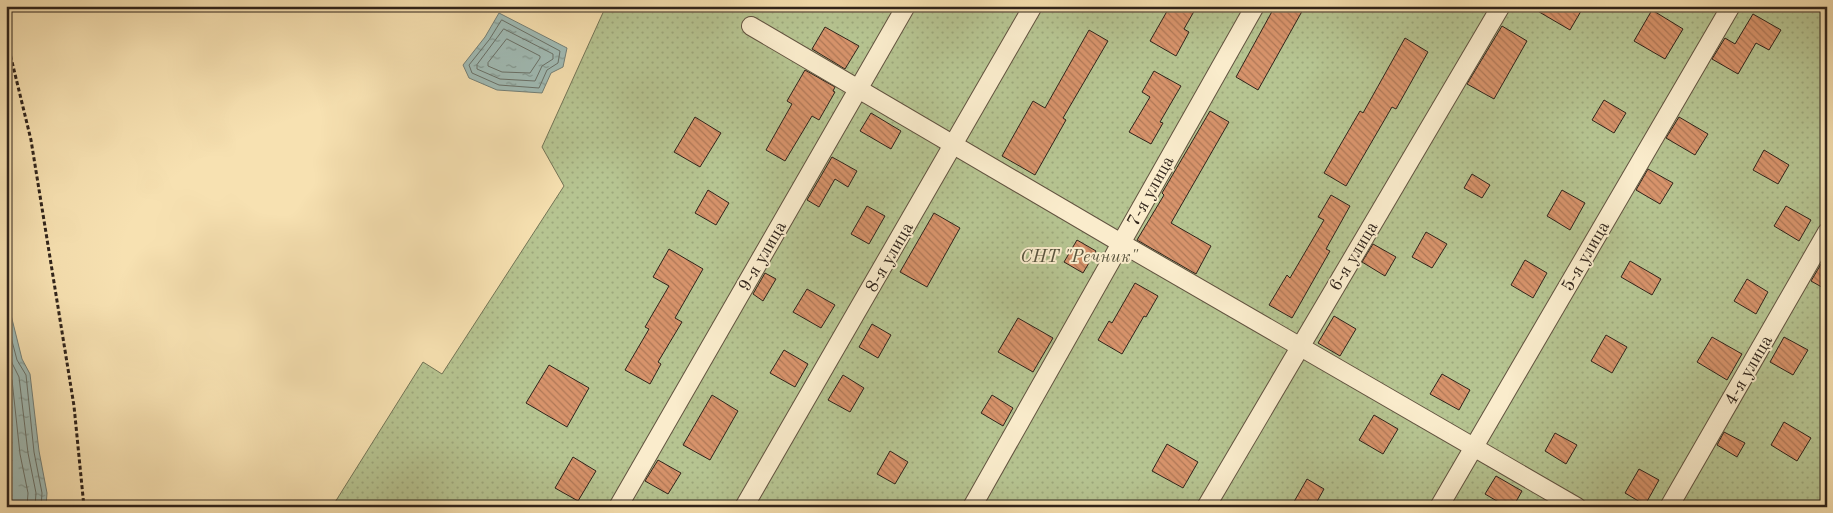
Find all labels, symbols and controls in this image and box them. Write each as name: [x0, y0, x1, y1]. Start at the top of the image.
street label: 7-я улица: [1124, 153, 1178, 230]
street label: 9-я улица: [736, 218, 790, 295]
street label: 5-я улица: [1559, 218, 1613, 295]
street label: 8-я улица: [863, 219, 917, 296]
street label: 6-я улица: [1326, 219, 1382, 294]
park label: СНТ "Речник": [1020, 248, 1139, 266]
street label: 4-я улица: [1722, 332, 1776, 409]

